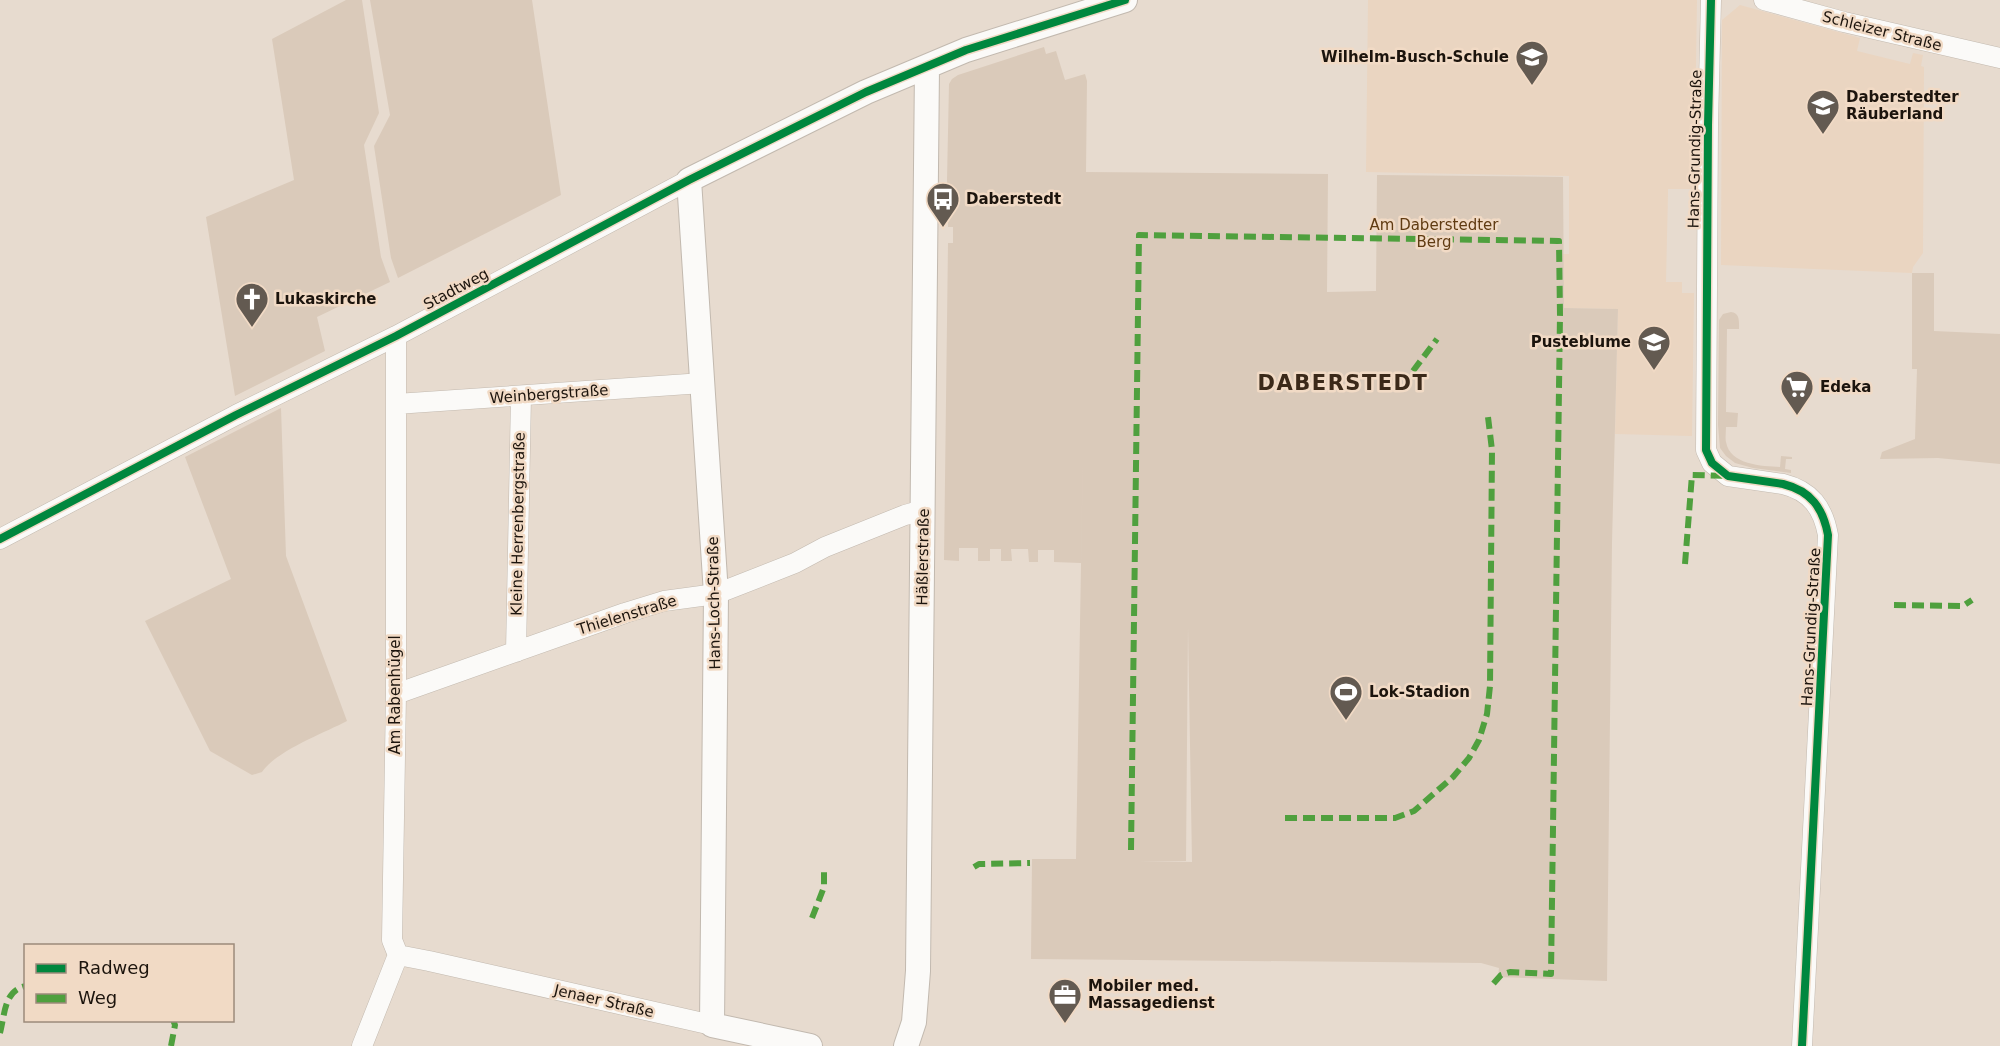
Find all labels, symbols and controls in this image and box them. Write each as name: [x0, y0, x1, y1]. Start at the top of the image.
street label: Schleizer Straße: [1820, 7, 1944, 55]
school or university icon: Wilhelm-Busch-Schule: [1514, 39, 1550, 86]
place label: Wilhelm-Busch-Schule: [1321, 48, 1509, 66]
street label: Hans-Grundig-Straße: [1685, 70, 1705, 228]
school or university icon: Daberstedter Räuberland: [1805, 88, 1841, 135]
place label: Daberstedter Räuberland: [1846, 88, 1959, 123]
bus stop icon: Daberstedt: [925, 181, 961, 228]
place label: Daberstedt: [966, 190, 1061, 208]
park label: Am Daberstedter Berg: [1369, 216, 1499, 251]
street label: Stadtweg: [420, 264, 492, 314]
church icon: Lukaskirche: [234, 281, 270, 328]
place label: Lukaskirche: [275, 290, 377, 308]
school or university icon: Pusteblume: [1636, 324, 1672, 371]
place label: Pusteblume: [1531, 333, 1631, 351]
supermarket icon: Edeka: [1779, 369, 1815, 416]
district label: DABERSTEDT: [1258, 371, 1428, 395]
place label: Edeka: [1820, 378, 1871, 396]
street label: Weinbergstraße: [489, 381, 609, 407]
street label: Kleine Herrenbergstraße: [507, 432, 529, 616]
street label: Häßlerstraße: [913, 508, 933, 606]
street label: Hans-Loch-Straße: [704, 536, 724, 670]
street label: Hans-Grundig-Straße: [1798, 547, 1824, 707]
street label: Thielenstraße: [574, 591, 679, 639]
street label: Am Rabenhügel: [386, 635, 404, 755]
sports icon: Lok-Stadion: [1328, 674, 1364, 721]
place label: Lok-Stadion: [1369, 683, 1470, 701]
legend: [24, 944, 234, 1022]
text: Radweg: [78, 957, 150, 978]
office icon: Mobiler med. Massagedienst: [1047, 977, 1083, 1024]
place label: Mobiler med. Massagedienst: [1088, 977, 1215, 1012]
street label: Jenaer Straße: [551, 981, 656, 1021]
text: Weg: [78, 987, 117, 1008]

